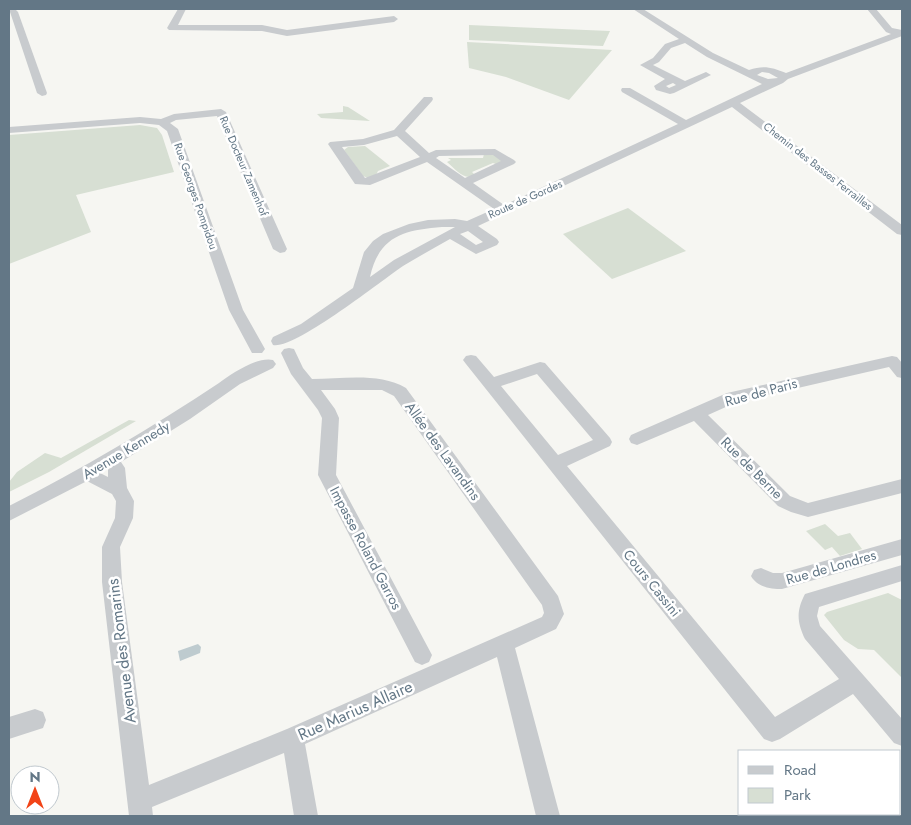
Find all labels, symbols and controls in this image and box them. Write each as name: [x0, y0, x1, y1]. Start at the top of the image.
street label: Rue Docteur Zamenhof: [216, 114, 273, 219]
street label: Chemin des Basses Ferrailles: [760, 118, 876, 214]
street label: Rue Georges Pompidou: [170, 141, 222, 251]
street label: Route de Gordes: [485, 175, 565, 222]
street label: Rue de Paris: [723, 373, 800, 411]
street label: Allée des Lavandins: [400, 398, 486, 505]
street label: Avenue Kennedy: [79, 416, 174, 484]
street label: Rue de Berne: [717, 433, 787, 503]
street label: Impasse Roland Garros: [325, 483, 407, 613]
street label: Cours Cassini: [619, 545, 685, 621]
street label: Rue de Londres: [784, 545, 879, 589]
street label: Avenue des Romarins: [101, 577, 142, 725]
street label: Rue Marius Allaire: [294, 675, 416, 746]
legend: [738, 750, 901, 815]
text: Road: [784, 759, 816, 781]
north arrow: [10, 765, 60, 815]
text: N: [29, 767, 41, 787]
text: Park: [784, 784, 811, 806]

